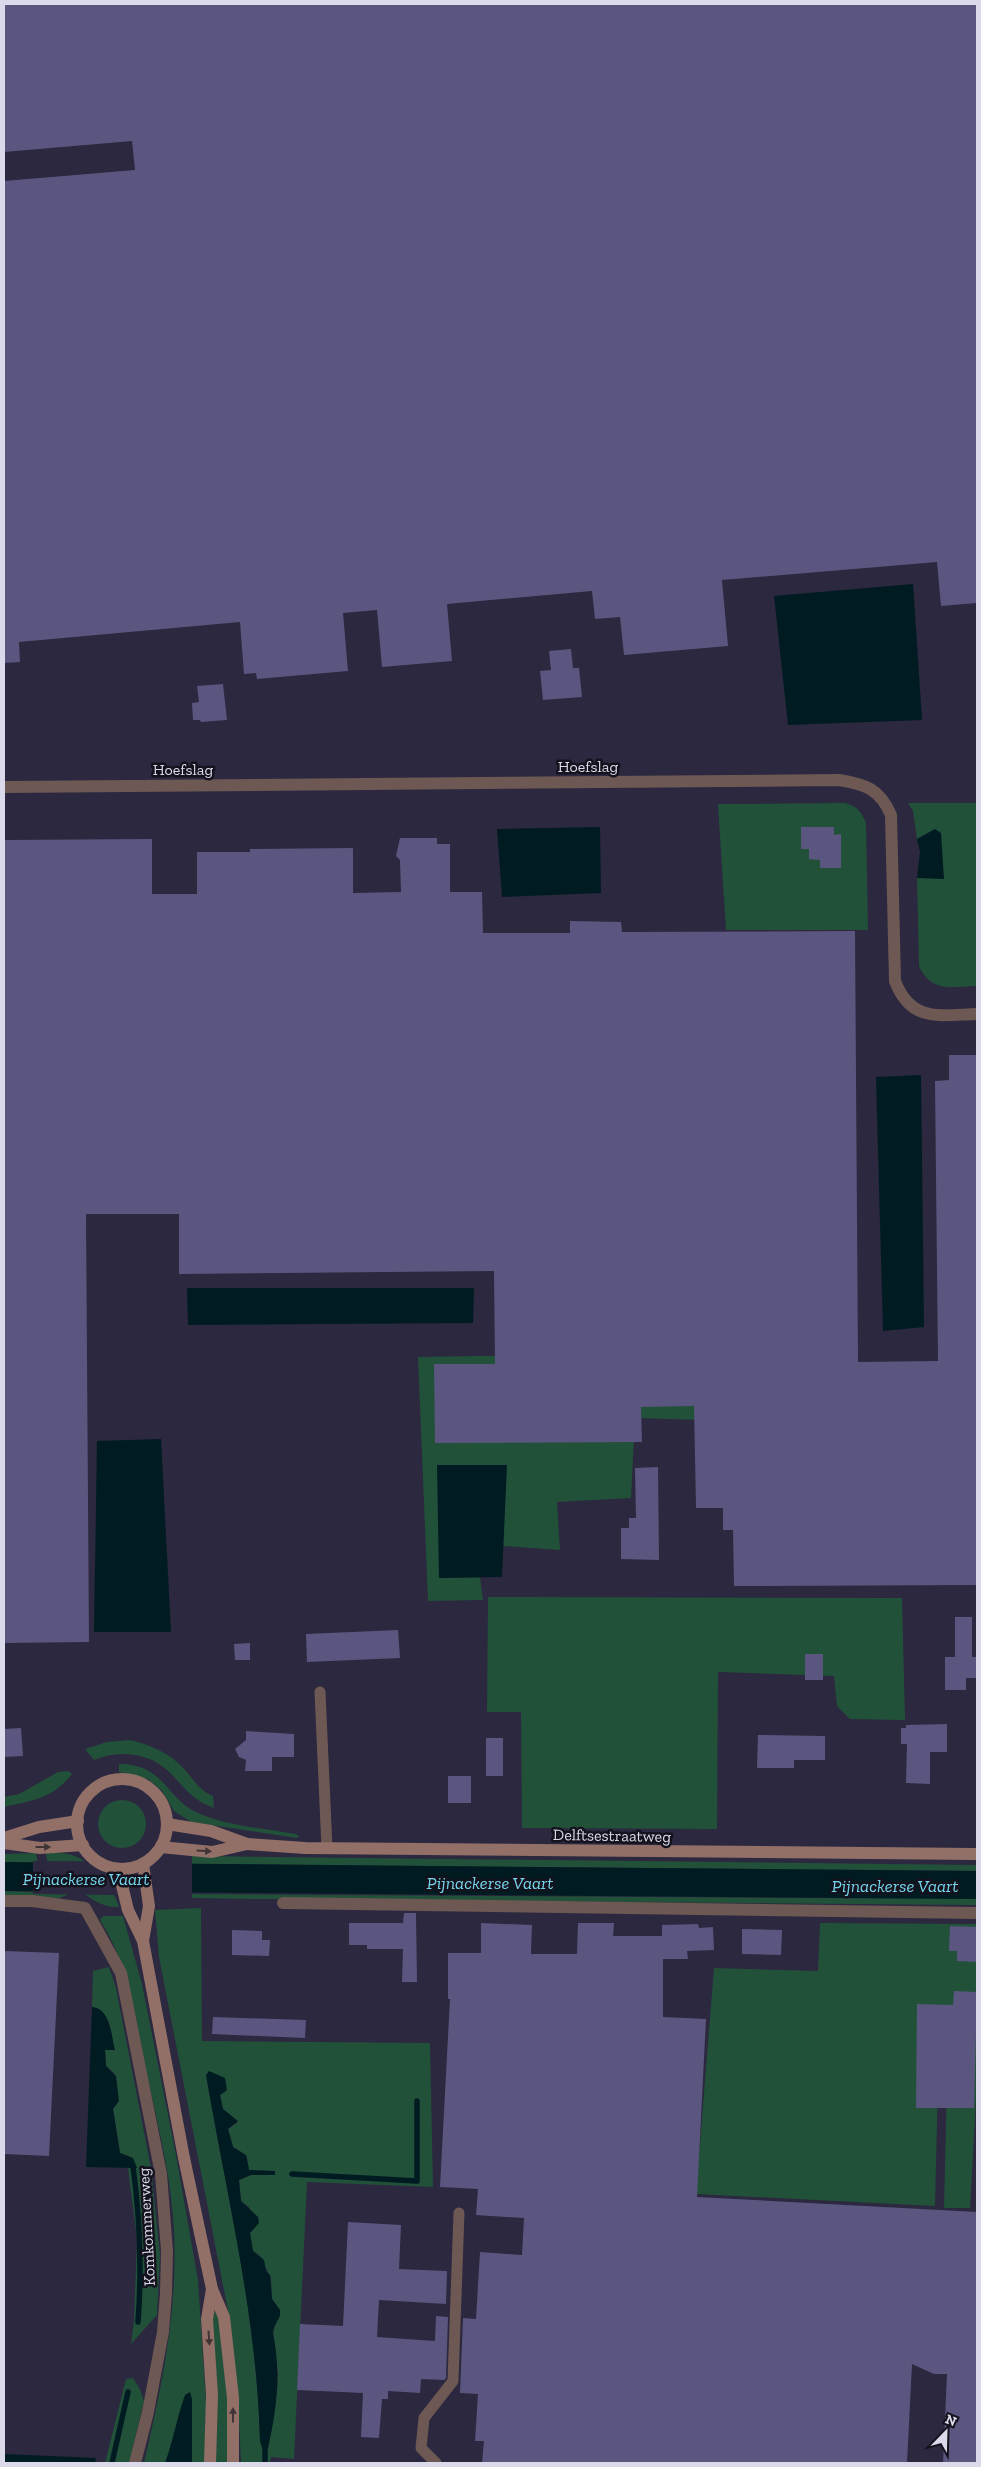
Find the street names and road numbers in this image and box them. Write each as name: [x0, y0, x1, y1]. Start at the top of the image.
street label: Hoefslag: [558, 757, 618, 776]
street label: Hoefslag: [153, 760, 213, 779]
street label: Delftsestraatweg: [553, 1825, 671, 1846]
street label: Komkommerweg: [134, 2167, 159, 2287]

